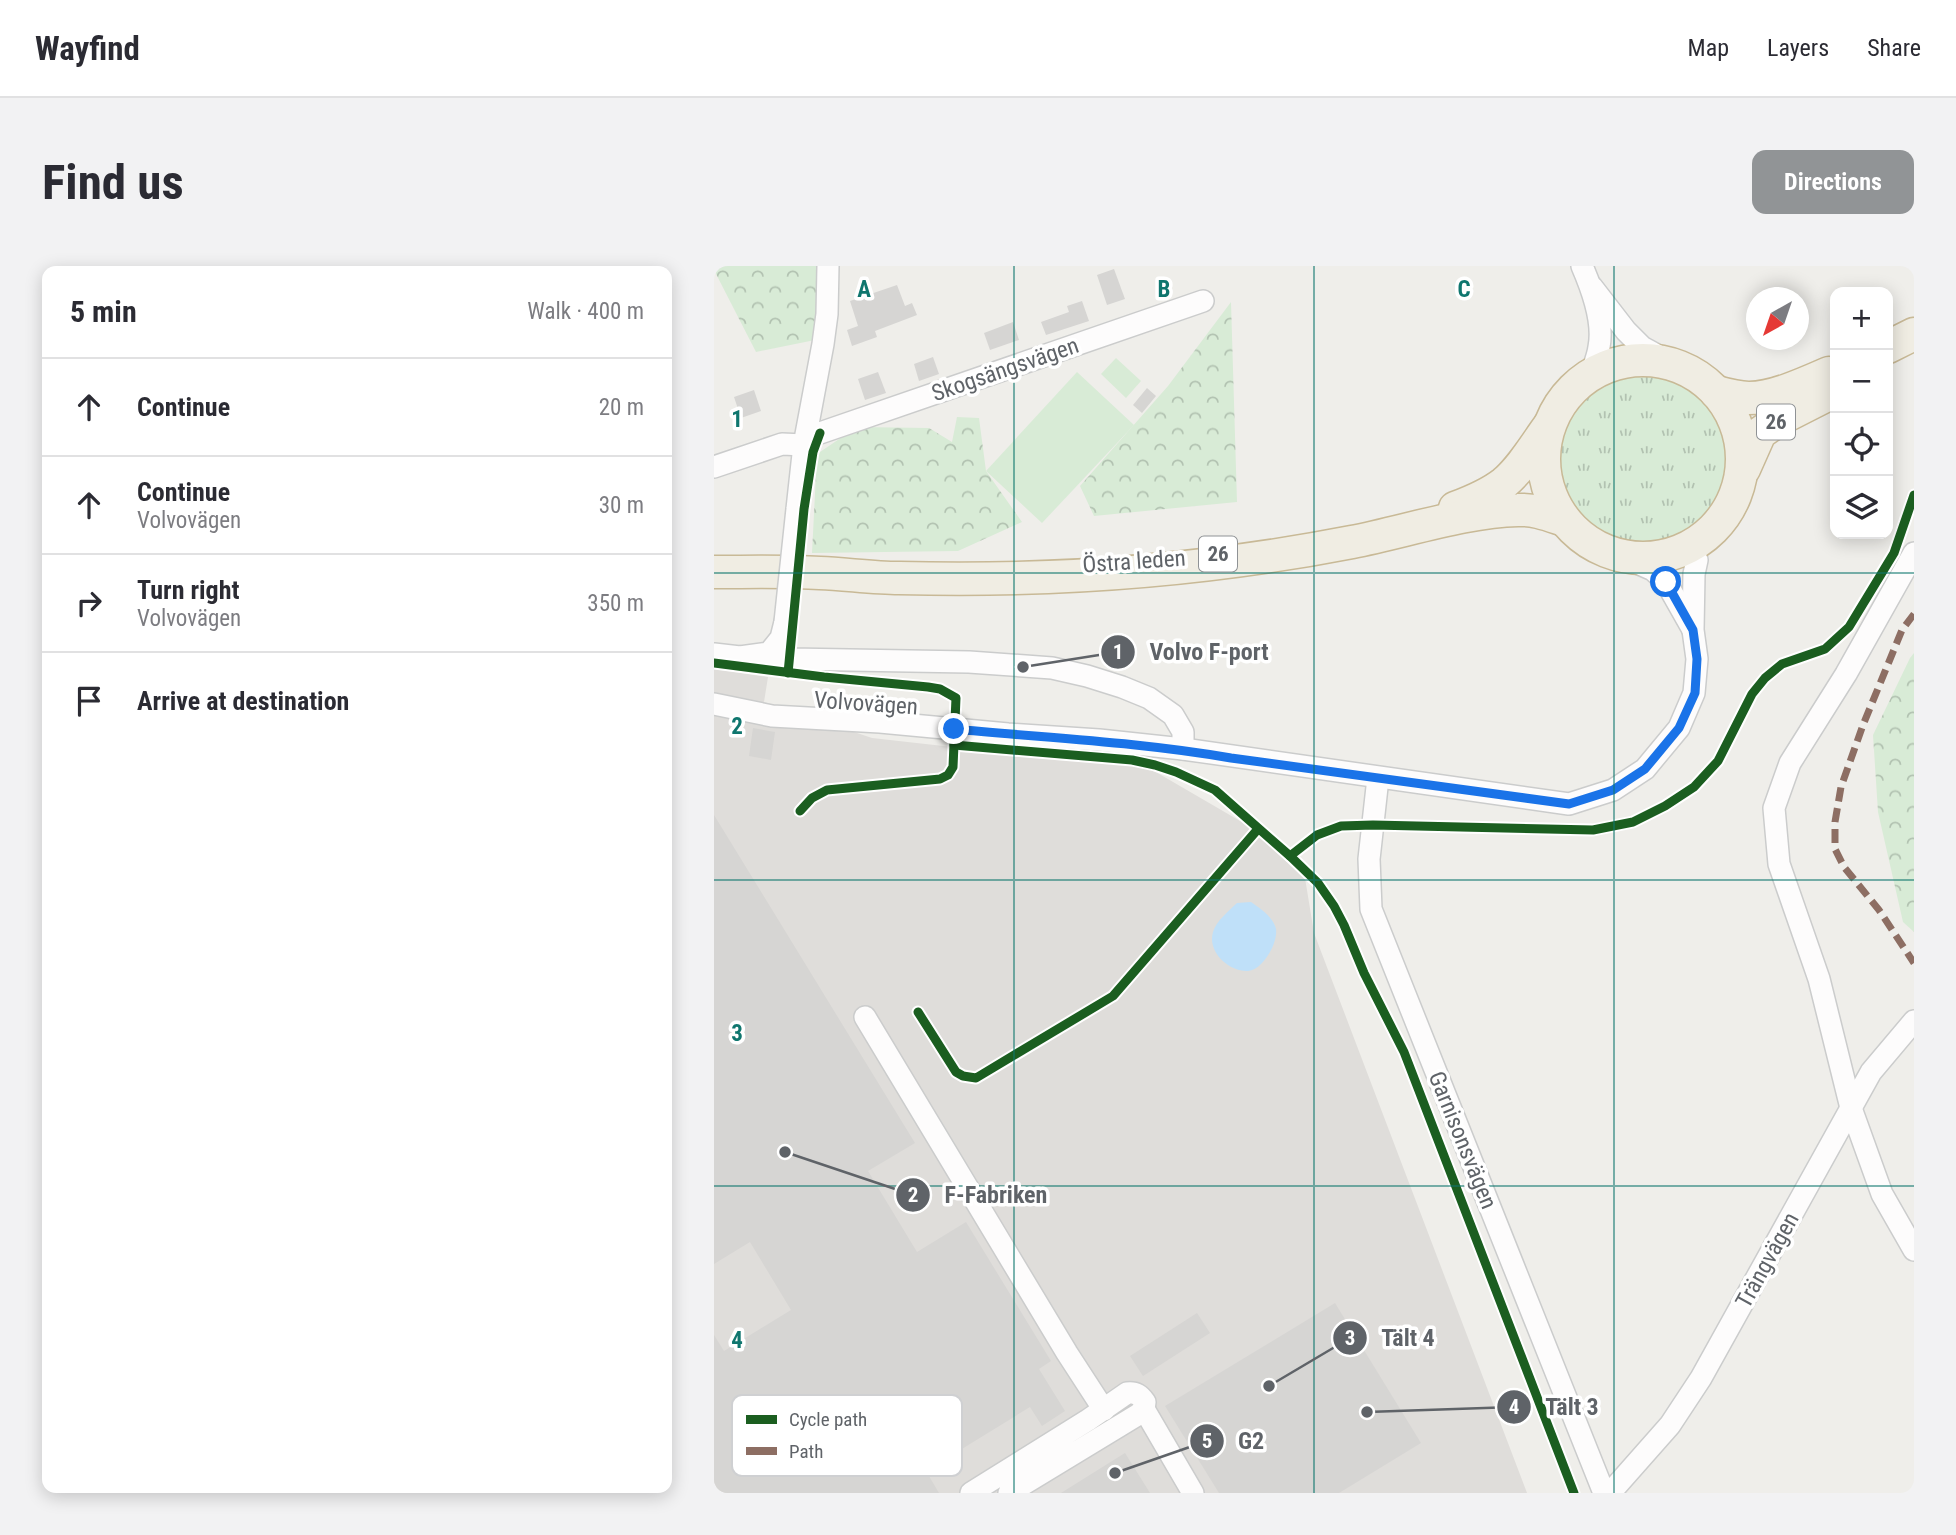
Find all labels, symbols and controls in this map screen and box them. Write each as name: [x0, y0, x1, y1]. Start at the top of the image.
text: Wayfind: [35, 29, 140, 68]
text: Map: [1688, 34, 1729, 62]
text: Layers: [1767, 34, 1829, 62]
text: Share: [1867, 34, 1921, 62]
button: Directions: [1752, 150, 1914, 214]
text: Find us: [42, 154, 184, 211]
text: A: [857, 276, 871, 303]
text: B: [1158, 276, 1170, 303]
text: C: [1457, 276, 1471, 303]
north arrow: [1746, 287, 1809, 350]
map controls: [1830, 287, 1893, 539]
button: +: [1830, 287, 1893, 350]
text: 5 min: [70, 294, 137, 329]
text: Walk · 400 m: [527, 298, 644, 325]
street label: Skogsängsvägen: [928, 332, 1082, 407]
button: −: [1830, 350, 1893, 413]
icon: ahead: [70, 388, 108, 426]
text: Continue: [137, 392, 230, 422]
text: 20 m: [599, 394, 644, 421]
road number: 26: [1757, 404, 1795, 440]
text: 1: [731, 406, 743, 433]
button: locate: [1830, 413, 1893, 476]
button: layers: [1830, 476, 1893, 539]
text: Continue: [137, 477, 230, 507]
icon: ahead: [70, 486, 108, 524]
text: 30 m: [599, 492, 644, 519]
text: Volvovägen: [137, 507, 241, 534]
road number: 26: [1199, 536, 1237, 572]
street label: Östra leden: [1081, 543, 1187, 579]
route start: [1650, 566, 1681, 597]
text: Turn right: [137, 575, 239, 605]
icon: right: [70, 584, 108, 622]
text: 350 m: [587, 590, 644, 617]
text: Volvovägen: [137, 605, 241, 632]
callout: Volvo F-port: [1100, 630, 1283, 675]
text: Volvo F-port: [1149, 638, 1269, 666]
text: 1: [1113, 640, 1123, 664]
icon: arrive: [70, 682, 108, 720]
text: Arrive at destination: [137, 686, 349, 716]
street label: Volvovägen: [813, 686, 919, 721]
text: 2: [731, 713, 743, 740]
route end: [938, 713, 969, 744]
text: 3: [731, 1020, 743, 1047]
street label: Garnisonsvägen: [1423, 1068, 1502, 1213]
callout: F-Fabriken: [896, 1172, 1062, 1217]
text: F-Fabriken: [945, 1181, 1047, 1209]
text: 2: [908, 1183, 918, 1207]
street label: Trängvägen: [1730, 1208, 1805, 1313]
callout: Tält 4: [1332, 1315, 1449, 1360]
text: Tält 4: [1381, 1324, 1435, 1352]
text: 3: [1345, 1326, 1355, 1350]
text: 4: [731, 1327, 743, 1354]
callout: Tält 3: [1497, 1384, 1613, 1429]
text: Tält 3: [1545, 1393, 1599, 1421]
legend: [732, 1395, 962, 1476]
text: 4: [1509, 1395, 1519, 1419]
text: Cycle path: [789, 1408, 867, 1431]
callout: G2: [1189, 1418, 1278, 1463]
text: G2: [1238, 1427, 1264, 1455]
text: 5: [1202, 1429, 1212, 1453]
text: Path: [789, 1440, 823, 1463]

